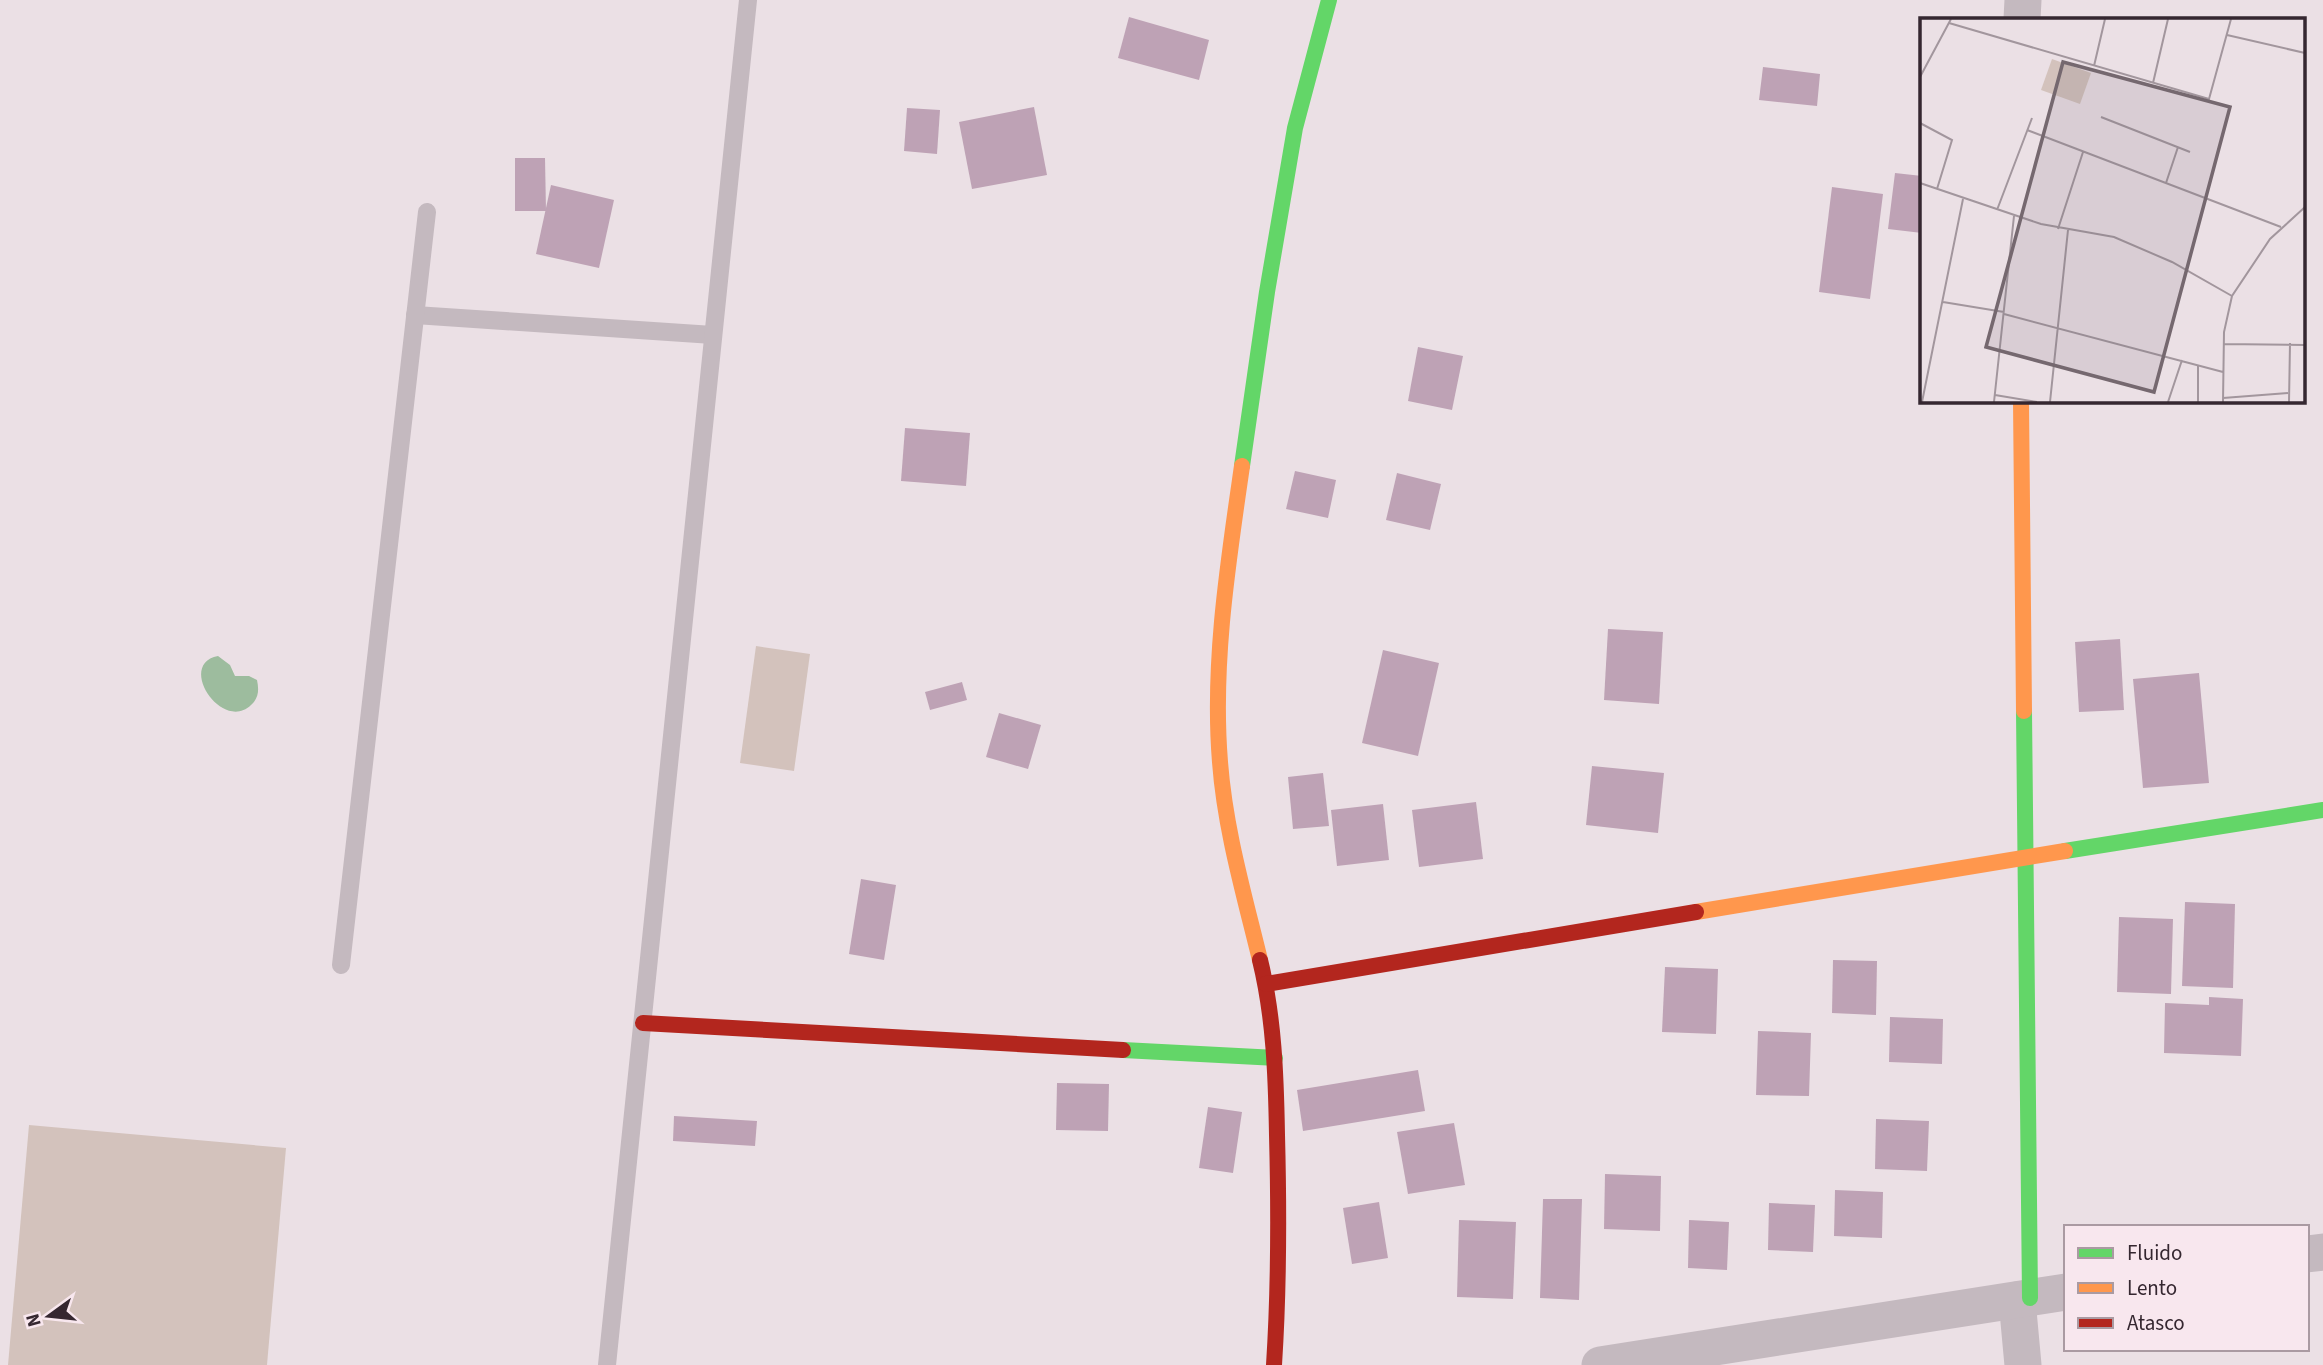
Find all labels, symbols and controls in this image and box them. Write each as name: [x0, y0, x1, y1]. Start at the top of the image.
inset map: [1920, 18, 2306, 402]
legend: [2064, 1225, 2309, 1351]
text: Fluido: [2127, 1238, 2182, 1268]
text: Lento: [2127, 1273, 2177, 1303]
north arrow: [14, 1281, 84, 1351]
text: Atasco: [2127, 1308, 2185, 1338]
text: N: [19, 1310, 49, 1330]

